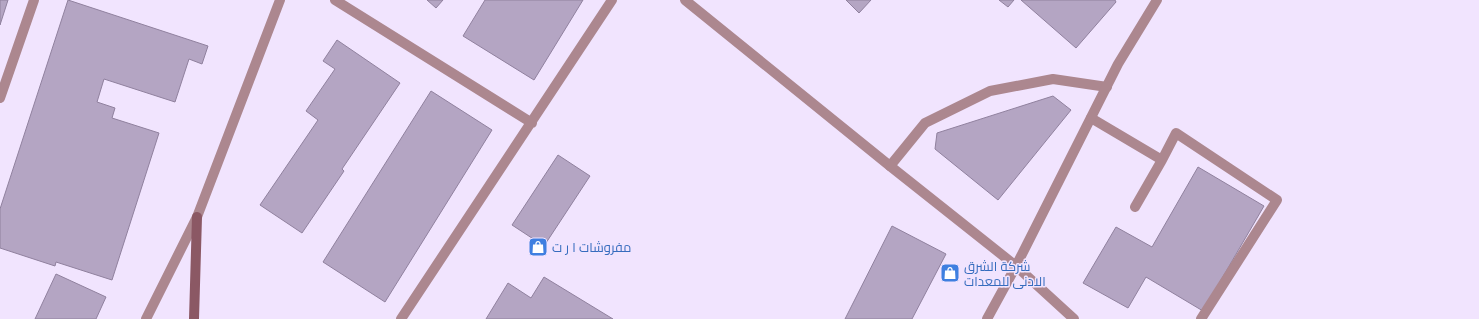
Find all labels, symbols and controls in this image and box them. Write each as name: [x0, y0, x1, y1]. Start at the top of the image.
shop icon: مفروشات ا ر ت: [527, 236, 549, 258]
place label: مفروشات ا ر ت: [552, 238, 631, 258]
place label: شركة الشرق الادنى للمعدات: [964, 257, 1046, 292]
shop icon: شركة الشرق الادنى للمعدات: [939, 262, 961, 284]

